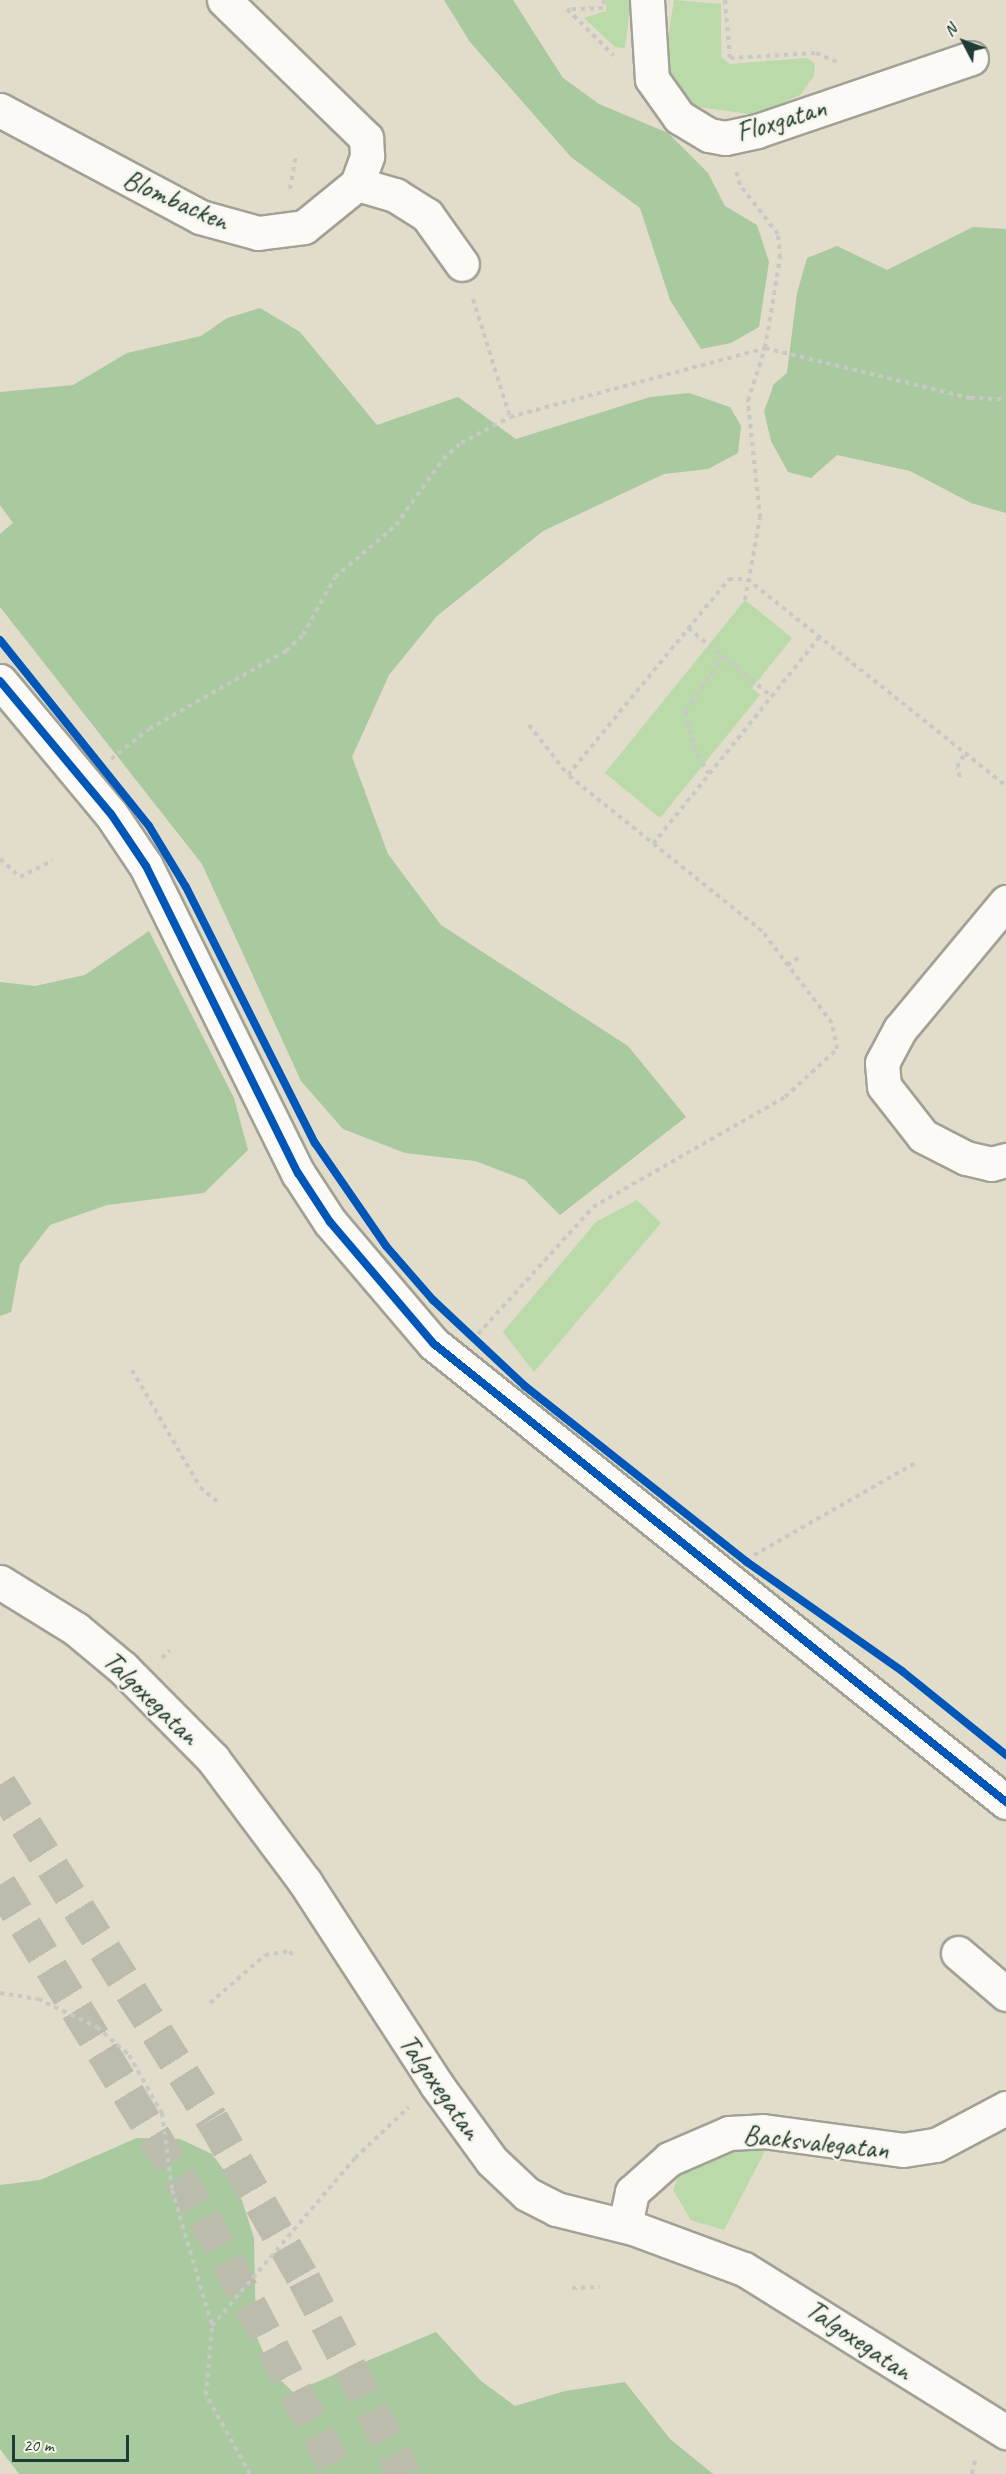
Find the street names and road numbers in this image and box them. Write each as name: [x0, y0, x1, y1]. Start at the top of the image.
street label: Floxgatan: [732, 90, 830, 150]
street label: Blombacken: [118, 162, 234, 238]
street label: Talgoxegatan: [96, 1644, 206, 1752]
street label: Talgoxegatan: [392, 2028, 488, 2146]
street label: Backsvalegatan: [742, 2118, 890, 2166]
street label: Talgoxegatan: [799, 2292, 919, 2388]

